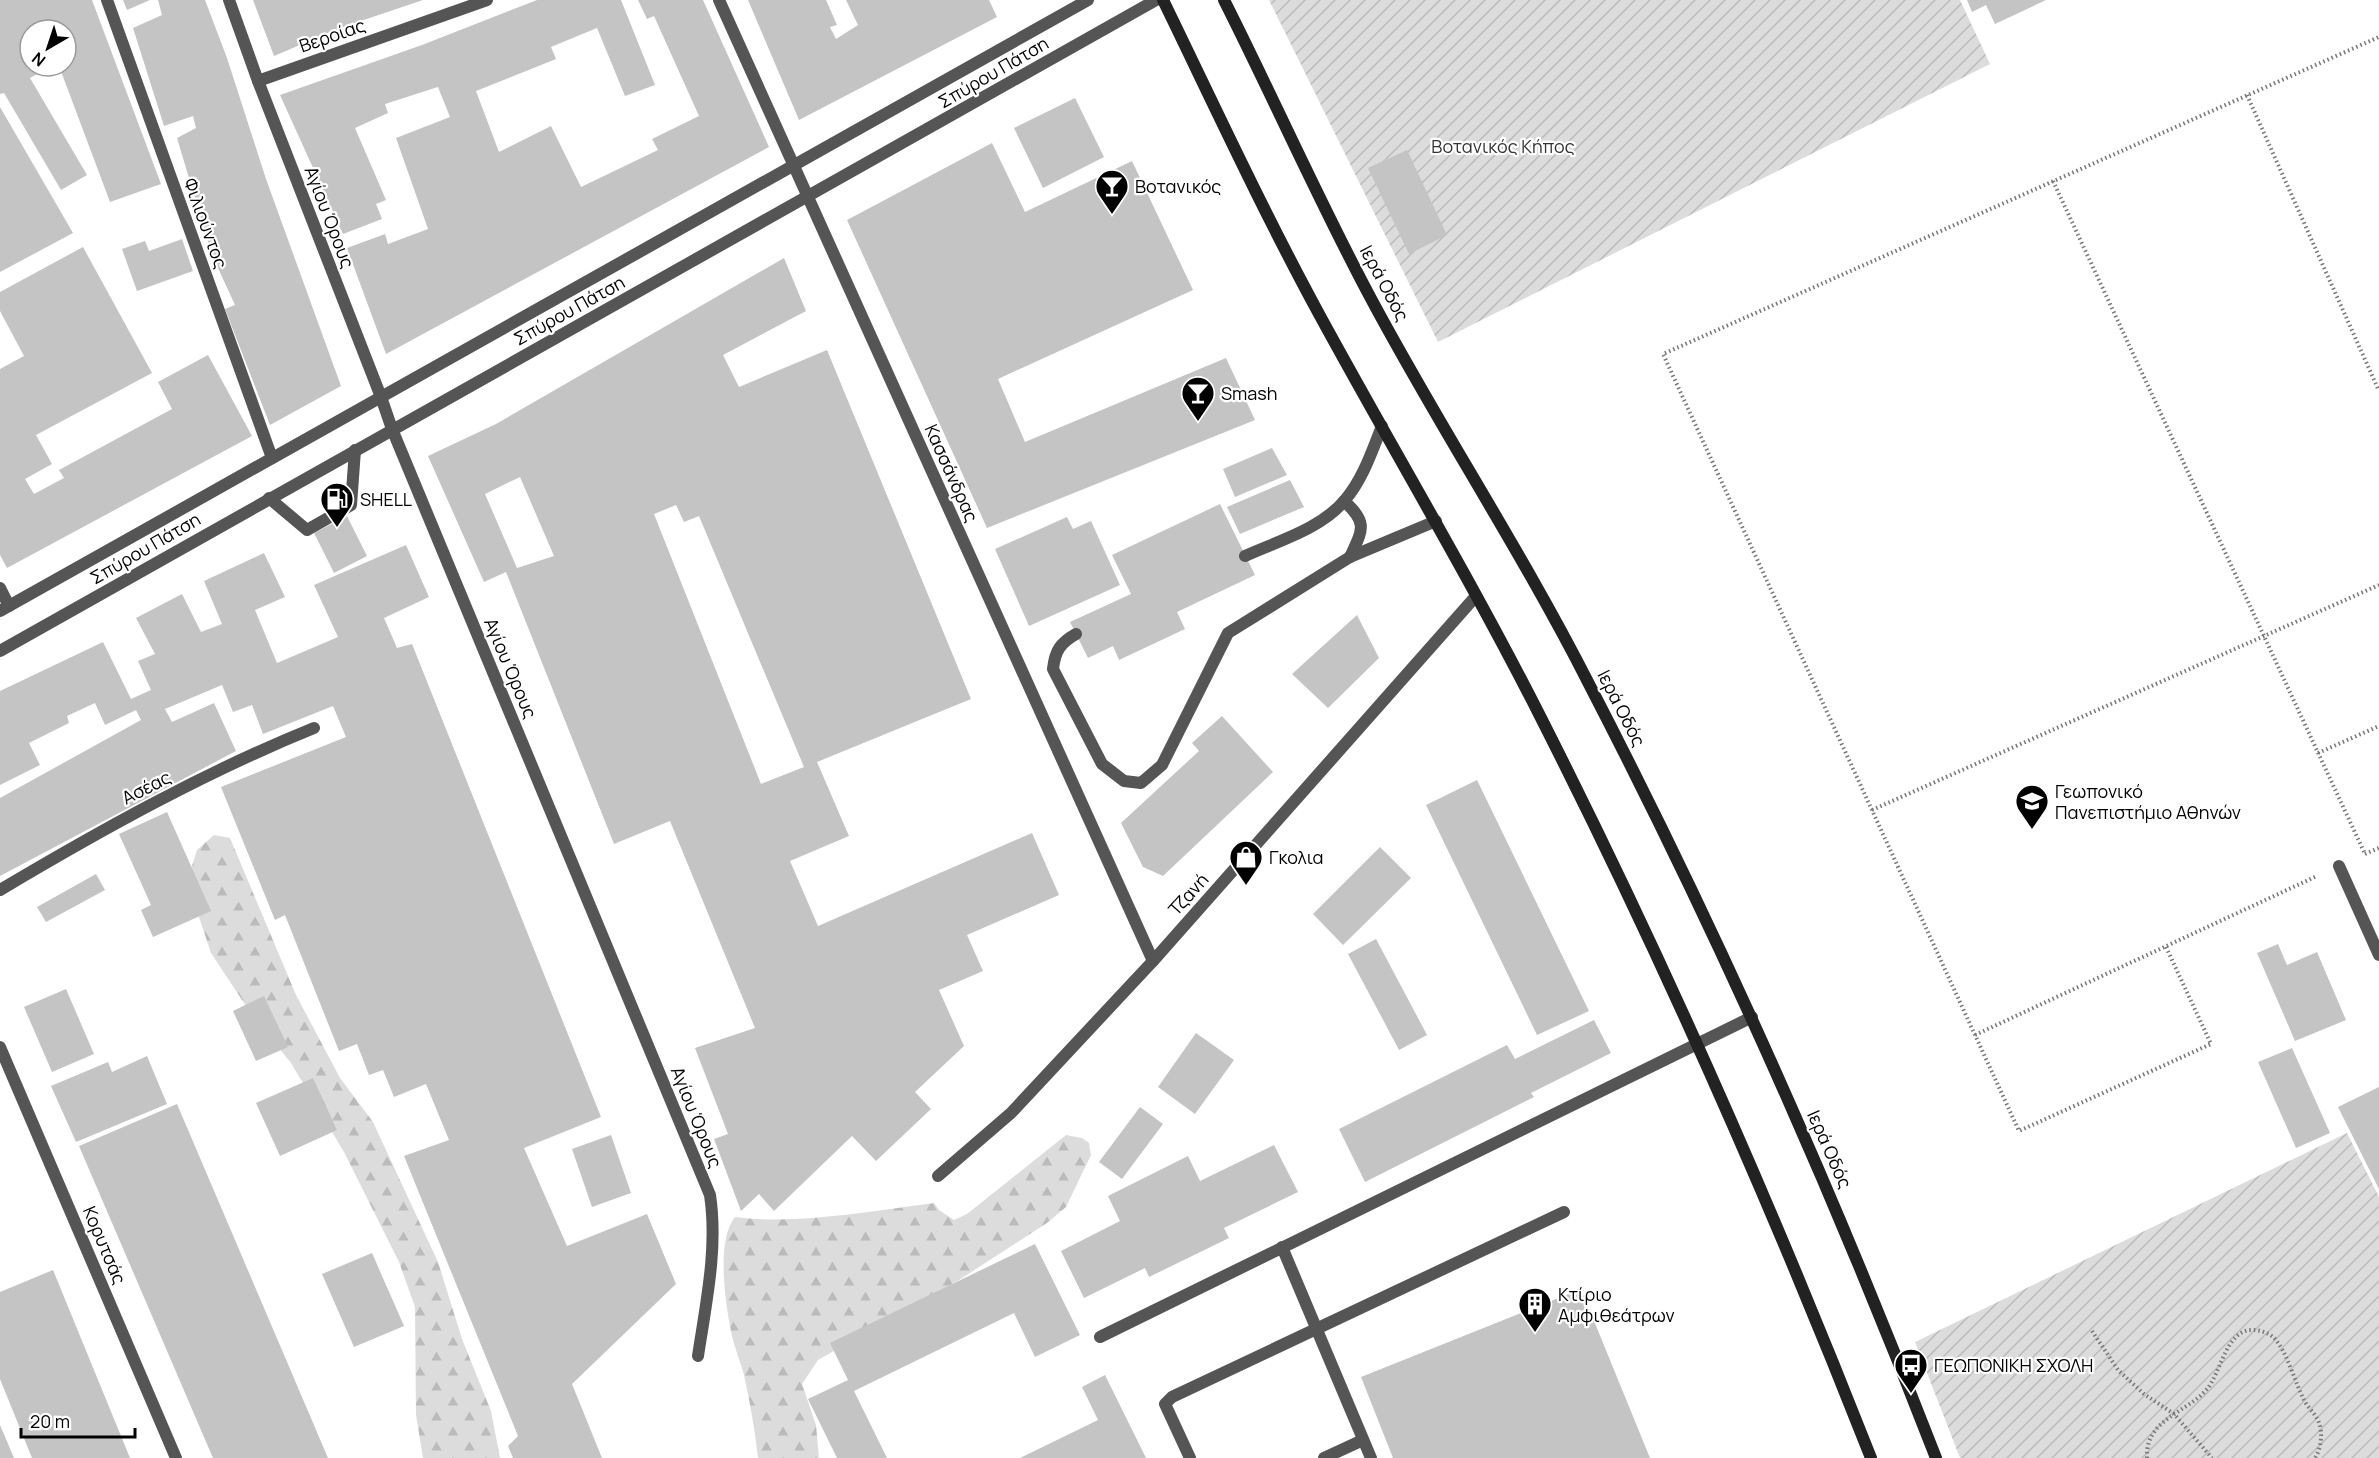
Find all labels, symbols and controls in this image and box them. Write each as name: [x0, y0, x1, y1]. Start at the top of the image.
street label: Βεροίας: [296, 13, 368, 57]
north arrow: [18, 18, 78, 78]
street label: Σπύρου Πάτση: [934, 31, 1052, 113]
text: N: [27, 47, 50, 72]
park label: Βοτανικός Κήπος: [1431, 134, 1575, 158]
street label: Αγίου Όρους: [300, 163, 360, 271]
bar icon: Βοτανικός: [1094, 168, 1130, 215]
place label: Βοτανικός: [1135, 174, 1221, 198]
street label: Φιλιούντος: [179, 175, 233, 271]
street label: Ιερά Οδός: [1355, 241, 1415, 325]
street label: Σπύρου Πάτση: [509, 270, 629, 350]
bar icon: Smash: [1180, 375, 1216, 422]
place label: Smash: [1221, 381, 1278, 405]
street label: Κασσάνδρας: [920, 420, 984, 526]
fuel station icon: SHELL: [319, 481, 355, 528]
place label: SHELL: [360, 487, 412, 511]
street label: Σπύρου Πάτση: [86, 507, 204, 589]
street label: Αγίου Όρους: [479, 614, 543, 722]
street label: Ιερά Οδός: [1592, 666, 1652, 750]
street label: Ασέας: [117, 764, 175, 809]
place label: Γεωπονικό Πανεπιστήμιο Αθηνών: [2055, 779, 2241, 824]
school or university icon: Γεωπονικό Πανεπιστήμιο Αθηνών: [2014, 783, 2050, 830]
shop icon: Γκολια: [1228, 839, 1264, 886]
place label: Γκολια: [1269, 845, 1324, 869]
street label: Τζανή: [1163, 868, 1213, 920]
street label: Αγίου Όρους: [666, 1063, 728, 1171]
street label: Ιερά Οδός: [1802, 1106, 1858, 1192]
street label: Κορυτσάς: [78, 1202, 132, 1288]
place label: Κτίριο Αμφιθεάτρων: [1558, 1282, 1675, 1327]
building icon: Κτίριο Αμφιθεάτρων: [1517, 1286, 1553, 1333]
bus stop icon: ΓΕΩΠΟΝΙΚΗ ΣΧΟΛΗ: [1893, 1347, 1929, 1394]
place label: ΓΕΩΠΟΝΙΚΗ ΣΧΟΛΗ: [1934, 1353, 2093, 1377]
scale bar: [21, 1401, 135, 1439]
text: 20 m: [30, 1409, 70, 1433]

